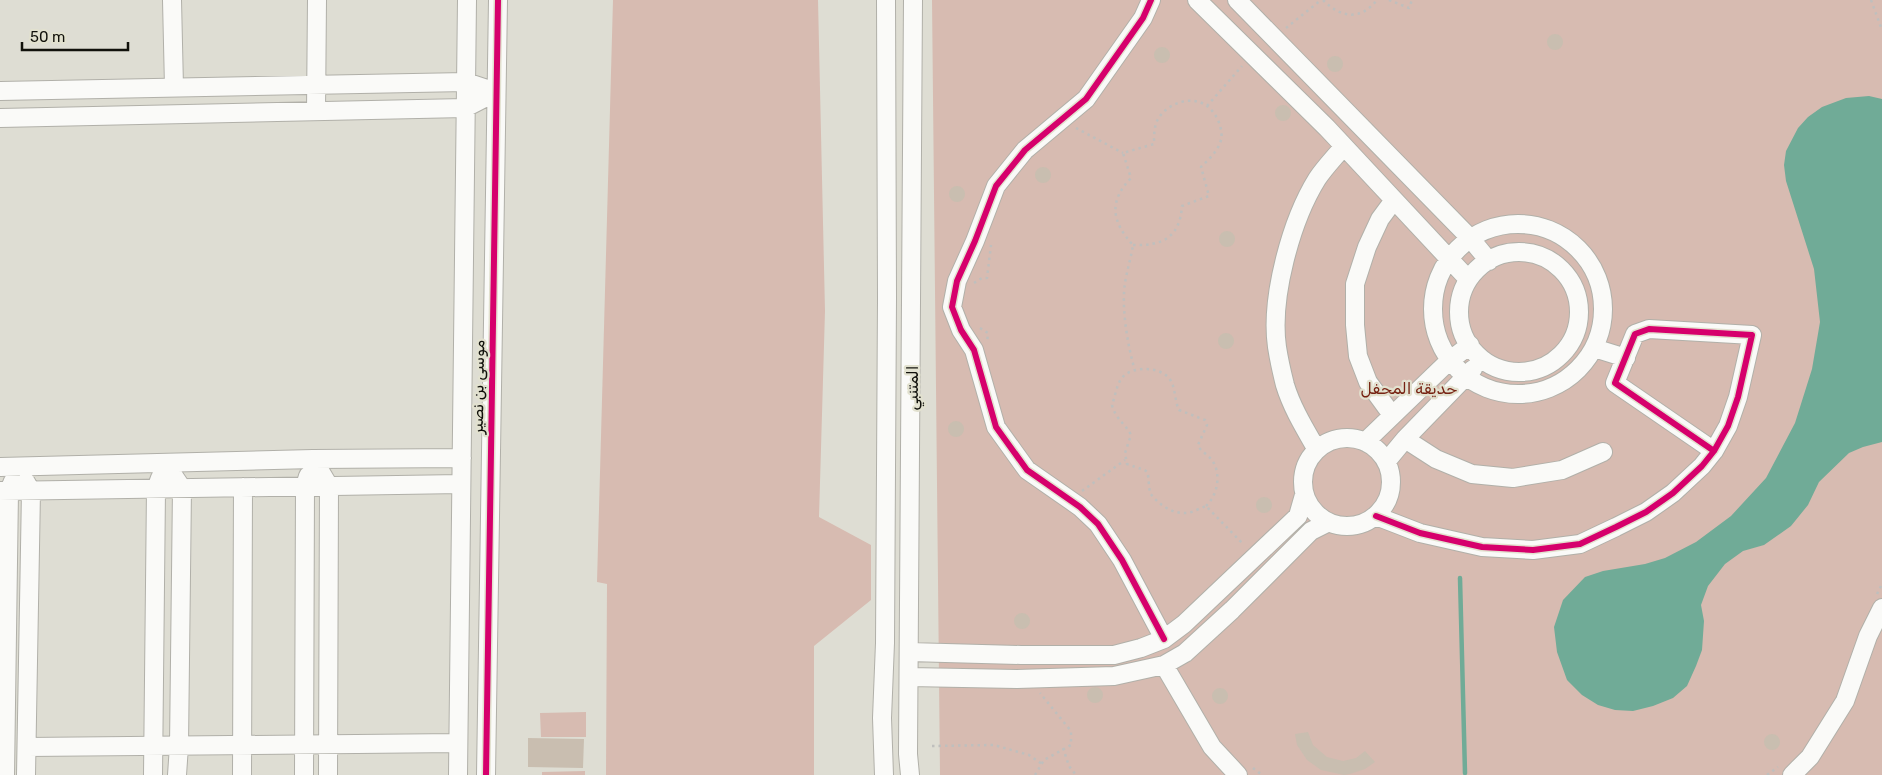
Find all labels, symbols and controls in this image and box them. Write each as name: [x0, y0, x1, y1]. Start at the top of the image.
scale bar: [22, 20, 129, 52]
text: 50 m: [30, 28, 65, 46]
street label: موسى بن نصير: [468, 340, 489, 435]
street label: المتنبي: [903, 366, 925, 410]
park label: حديقة المحفل: [1361, 379, 1457, 398]

